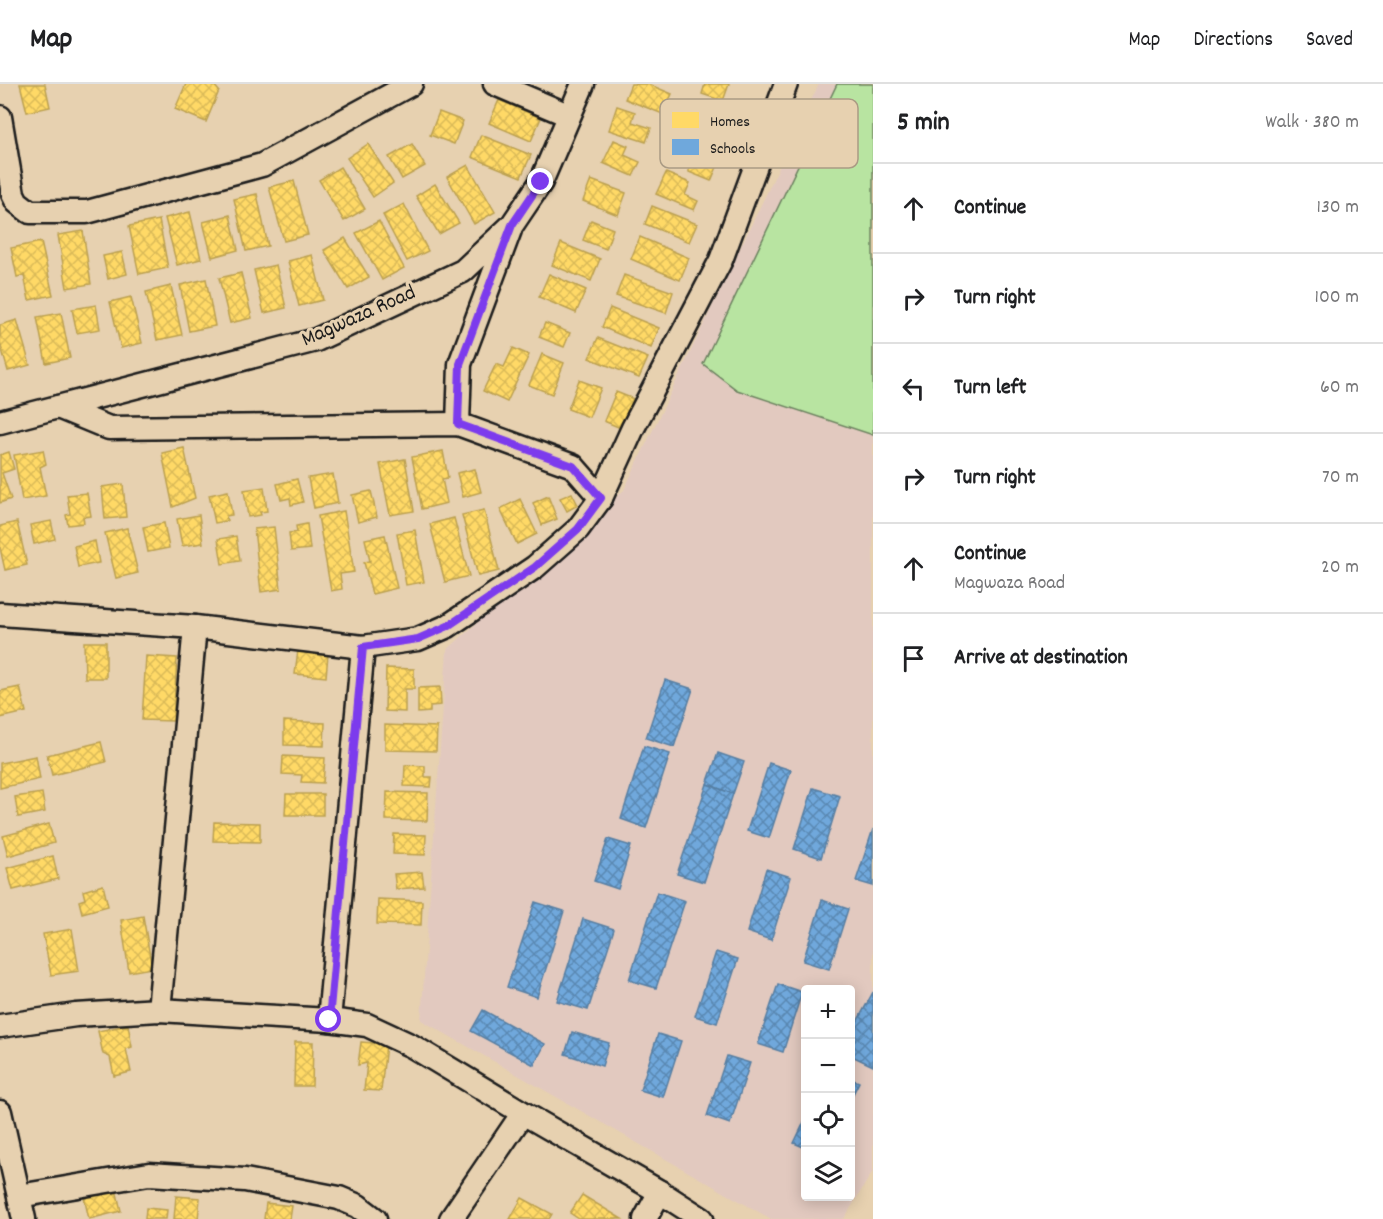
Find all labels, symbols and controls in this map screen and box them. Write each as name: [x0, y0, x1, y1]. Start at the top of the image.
text: Map: [30, 21, 72, 61]
text: Map: [1129, 26, 1160, 56]
text: Directions: [1193, 26, 1273, 56]
text: Saved: [1306, 26, 1353, 56]
legend: [660, 99, 858, 168]
text: 5 min: [897, 105, 950, 142]
text: Walk · 380 m: [1265, 109, 1359, 137]
text: Homes: [710, 111, 750, 134]
text: Schools: [710, 138, 756, 161]
route end: [527, 168, 553, 194]
icon: ahead: [897, 192, 930, 225]
text: Continue: [954, 193, 1026, 224]
text: 130 m: [1317, 194, 1359, 222]
street label: Magwaza Road: [297, 278, 421, 356]
icon: right: [897, 282, 930, 315]
text: Turn right: [954, 283, 1036, 314]
text: 100 m: [1315, 284, 1359, 312]
icon: left: [897, 372, 930, 405]
text: Turn left: [954, 373, 1026, 404]
text: 60 m: [1320, 374, 1359, 402]
icon: right: [897, 462, 930, 495]
text: Turn right: [954, 463, 1036, 494]
text: 70 m: [1322, 464, 1359, 492]
text: Continue: [954, 539, 1026, 570]
icon: ahead: [897, 552, 930, 585]
text: 20 m: [1321, 554, 1359, 582]
text: Magwaza Road: [954, 570, 1065, 598]
icon: arrive: [897, 642, 930, 675]
text: Arrive at destination: [954, 643, 1128, 674]
map controls: [801, 985, 855, 1201]
button: +: [801, 985, 855, 1039]
route start: [315, 1006, 341, 1032]
button: −: [801, 1039, 855, 1093]
button: locate: [801, 1093, 855, 1147]
button: layers: [801, 1147, 855, 1201]

